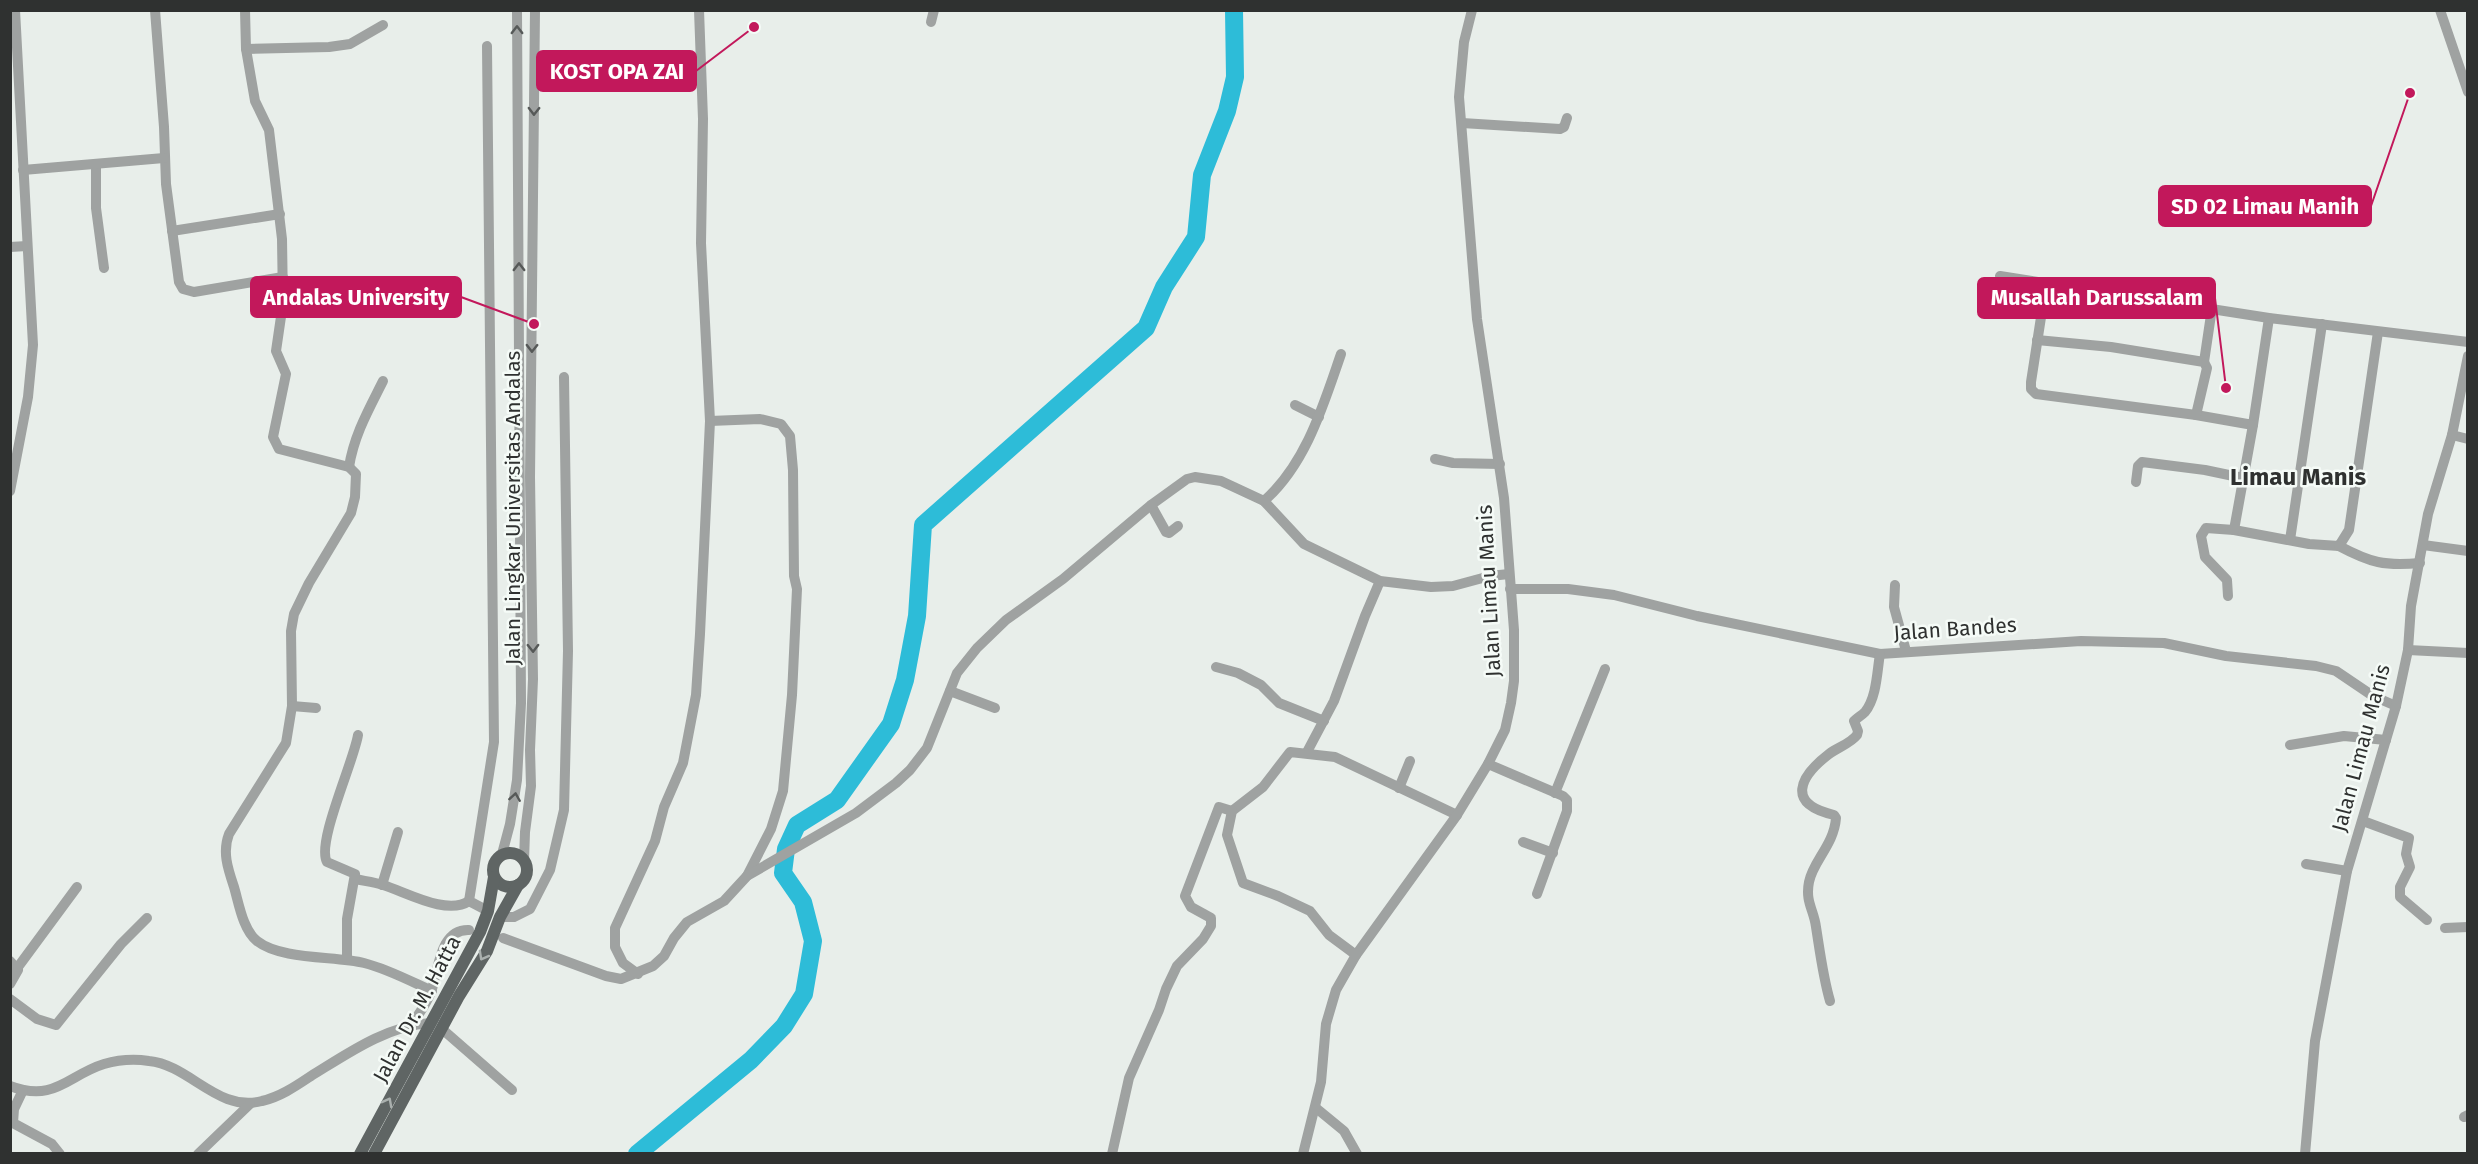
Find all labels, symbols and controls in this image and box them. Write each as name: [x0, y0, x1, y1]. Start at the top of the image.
one-way arrow: [511, 25, 523, 34]
callout: KOST OPA ZAI: [537, 51, 696, 91]
text: KOST OPA ZAI: [550, 58, 684, 85]
one-way arrow: [528, 106, 540, 115]
callout: SD 02 Limau Manih: [2159, 186, 2371, 226]
text: SD 02 Limau Manih: [2171, 193, 2359, 220]
one-way arrow: [513, 262, 525, 271]
callout: Andalas University: [251, 277, 461, 317]
callout: Musallah Darussalam: [1978, 278, 2215, 318]
text: Andalas University: [262, 284, 450, 311]
text: Musallah Darussalam: [1991, 284, 2203, 311]
one-way arrow: [525, 343, 538, 352]
street label: Jalan Lingkar Universitas Andalas: [500, 350, 526, 665]
district label: Limau Manis: [2230, 463, 2366, 491]
street label: Jalan Limau Manis: [1471, 504, 1506, 678]
street label: Jalan Bandes: [1893, 612, 2018, 646]
one-way arrow: [527, 643, 539, 652]
street label: Jalan Limau Manis: [2326, 661, 2396, 835]
one-way arrow: [508, 793, 520, 802]
street label: Jalan Dr. M. Hatta: [367, 931, 467, 1087]
one-way arrow: [479, 950, 490, 961]
one-way arrow: [381, 1098, 392, 1109]

